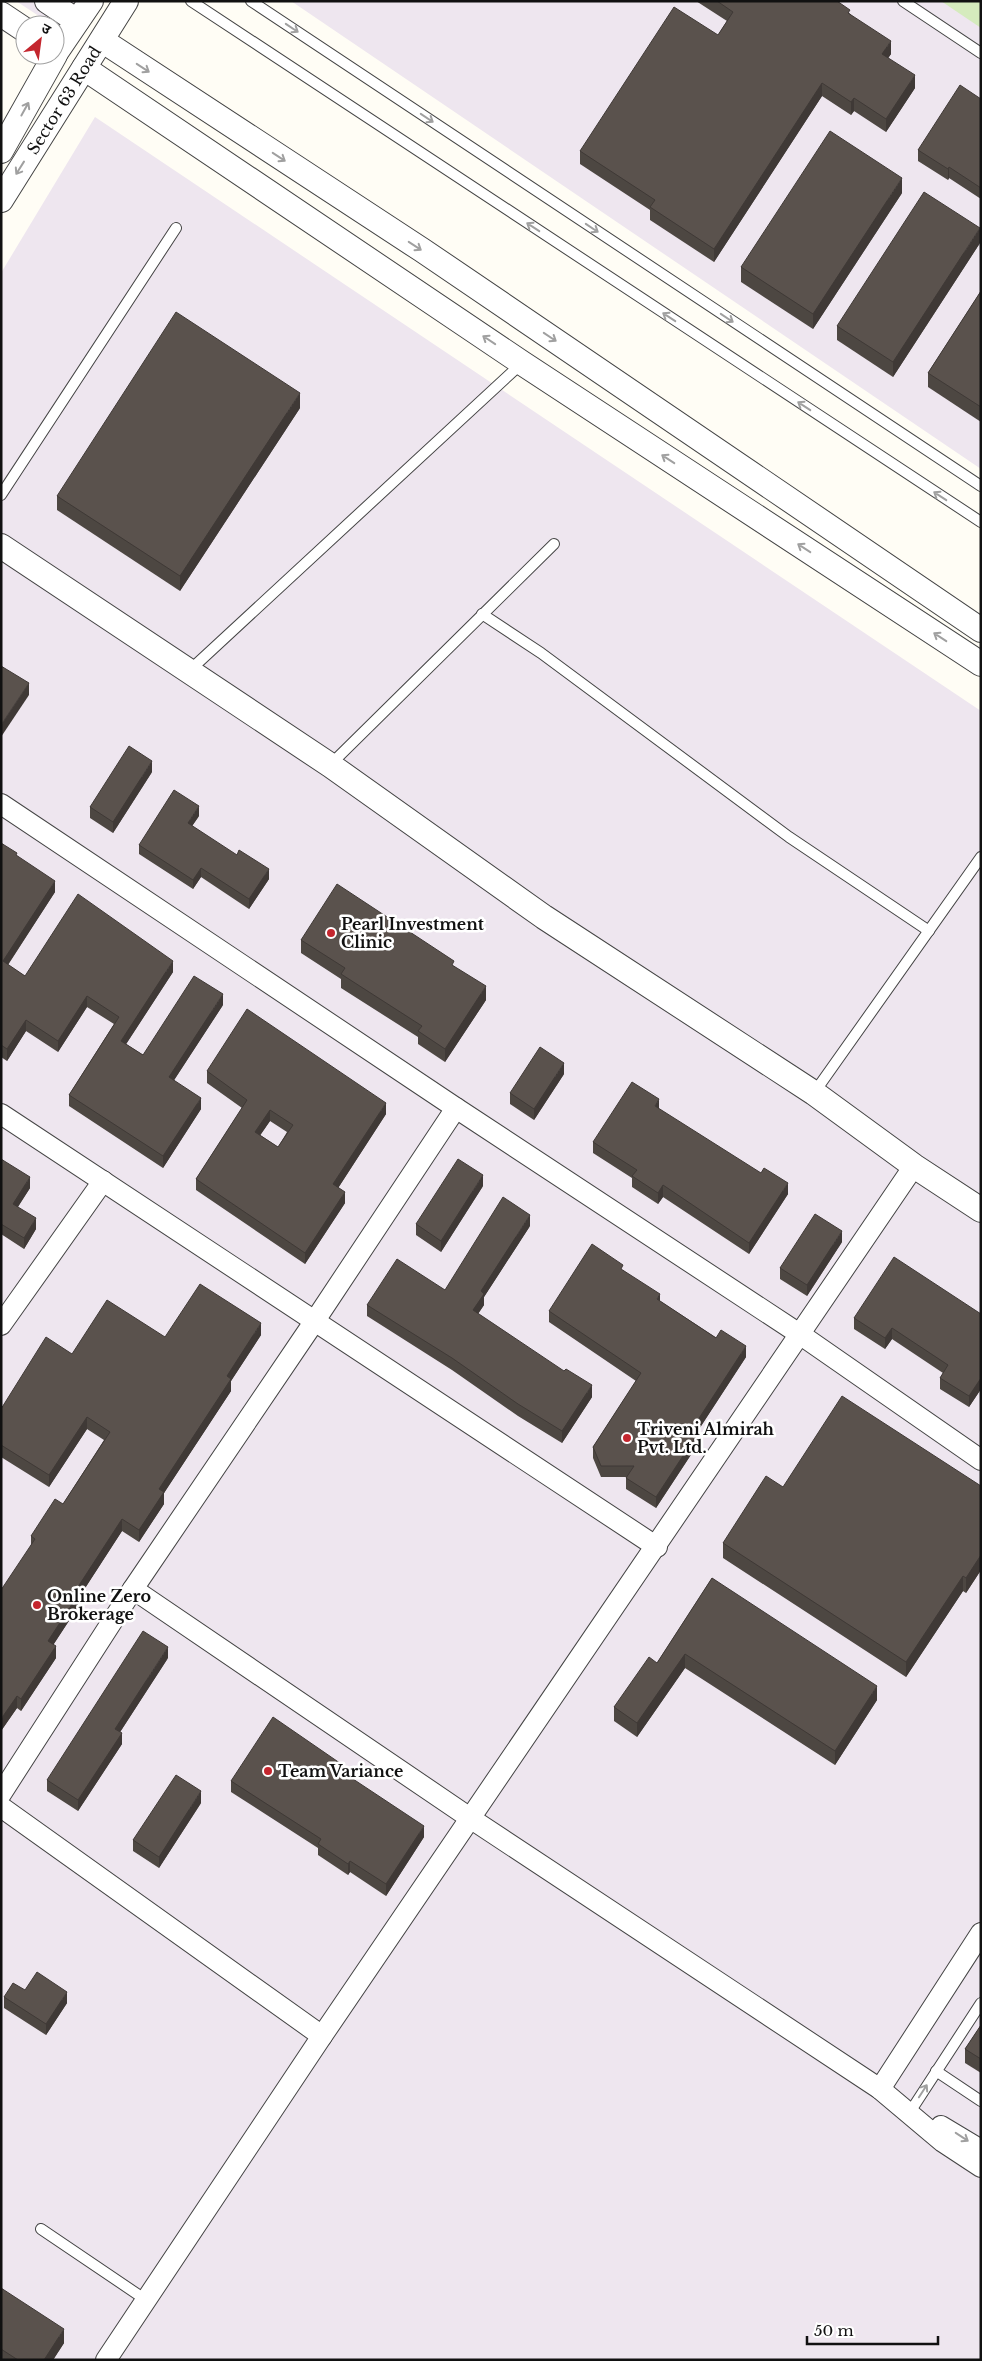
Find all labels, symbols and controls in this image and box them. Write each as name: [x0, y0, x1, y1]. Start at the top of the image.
north arrow: [15, 15, 65, 65]
text: उ: [38, 19, 55, 39]
one-way arrow: [284, 23, 298, 33]
street label: Sector 63 Road: [22, 42, 105, 158]
one-way arrow: [136, 63, 150, 73]
one-way arrow: [20, 101, 30, 116]
one-way arrow: [420, 113, 434, 123]
one-way arrow: [272, 152, 286, 162]
one-way arrow: [15, 161, 25, 175]
one-way arrow: [526, 222, 540, 232]
one-way arrow: [584, 223, 598, 233]
one-way arrow: [408, 241, 422, 251]
one-way arrow: [662, 311, 676, 321]
one-way arrow: [720, 312, 734, 323]
one-way arrow: [543, 332, 557, 342]
one-way arrow: [482, 335, 496, 346]
one-way arrow: [798, 401, 812, 411]
one-way arrow: [662, 454, 676, 464]
one-way arrow: [933, 490, 947, 501]
one-way arrow: [797, 543, 811, 553]
one-way arrow: [933, 632, 947, 642]
place label: Pearl Investment Clinic: [341, 914, 485, 952]
marker: Pearl Investment Clinic: [325, 927, 337, 939]
place label: Triveni Almirah Pvt. Ltd.: [637, 1419, 775, 1457]
marker: Triveni Almirah Pvt. Ltd.: [621, 1432, 633, 1444]
place label: Online Zero Brokerage: [47, 1586, 151, 1624]
marker: Online Zero Brokerage: [31, 1599, 43, 1611]
place label: Team Variance: [278, 1761, 403, 1781]
marker: Team Variance: [262, 1765, 274, 1777]
one-way arrow: [918, 2085, 928, 2099]
one-way arrow: [954, 2133, 968, 2143]
scale bar: [807, 2314, 938, 2346]
text: 50 m: [814, 2321, 854, 2340]

